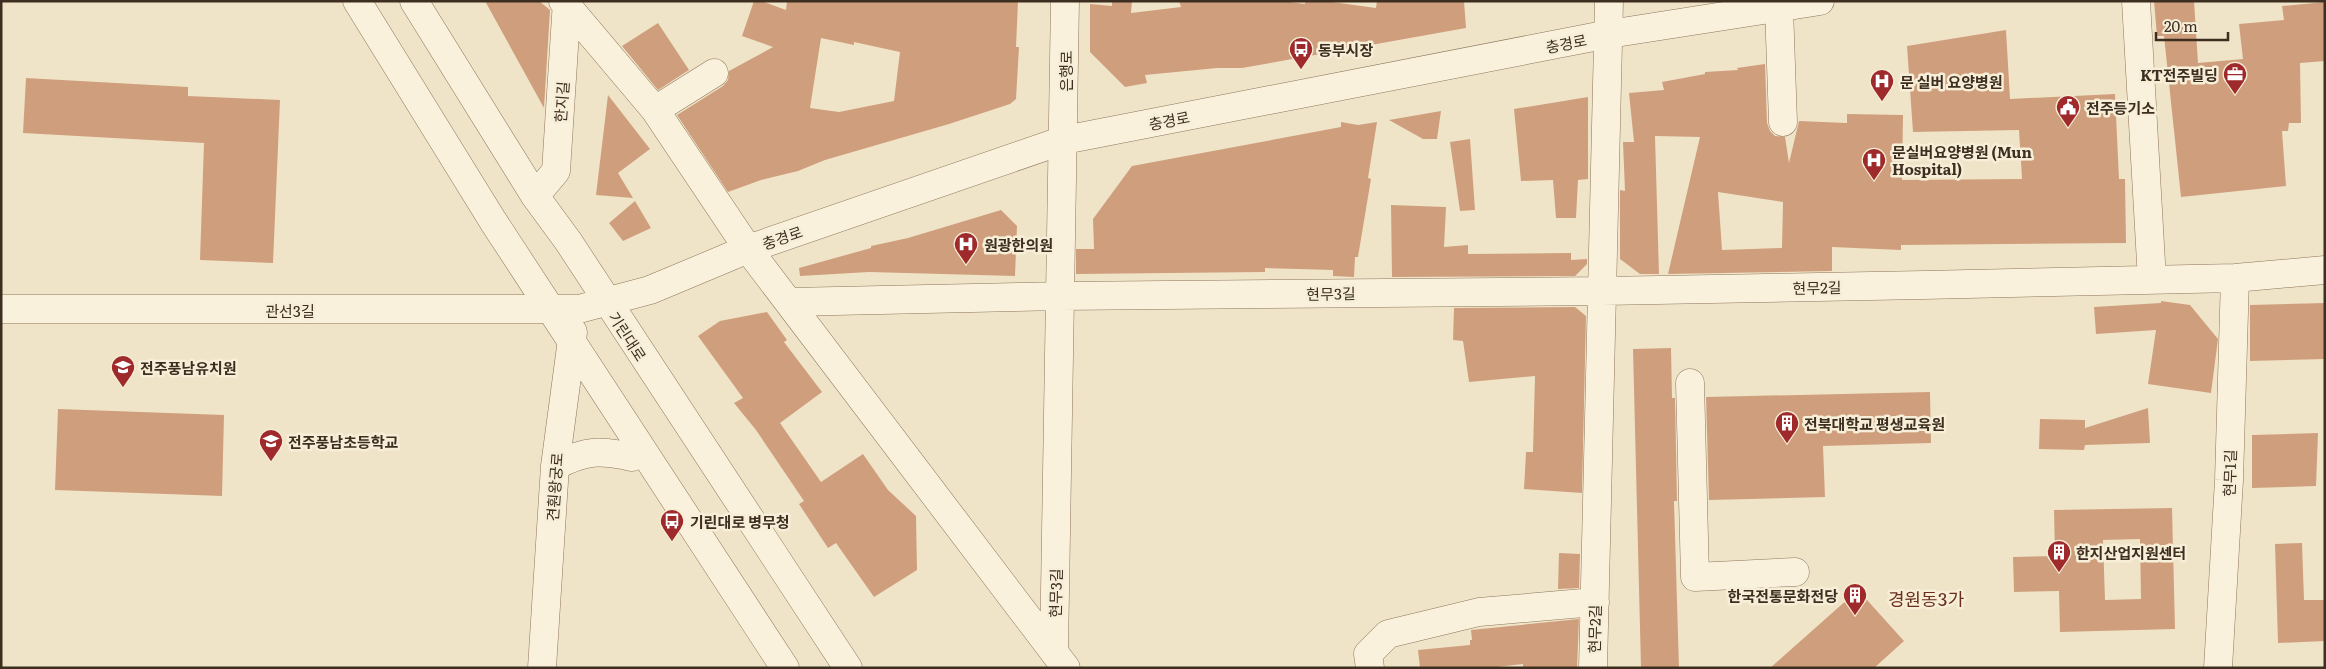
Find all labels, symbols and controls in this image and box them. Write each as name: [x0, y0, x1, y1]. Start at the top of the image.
scale bar: [2156, 10, 2228, 42]
text: 20 m: [2164, 14, 2198, 37]
street label: 충경로: [1543, 28, 1589, 58]
bus stop icon: 동부시장: [1288, 36, 1314, 70]
place label: 동부시장: [1318, 38, 1373, 61]
street label: 은행로: [1054, 50, 1077, 92]
office icon: KT전주빌딩: [2222, 61, 2248, 95]
place label: KT전주빌딩: [2140, 63, 2218, 86]
hospital icon: 문 실버 요양병원: [1869, 68, 1895, 102]
place label: 문 실버 요양병원: [1900, 70, 2003, 93]
street label: 한지길: [548, 81, 574, 123]
public building icon: 전주등기소: [2055, 94, 2081, 128]
place label: 전주등기소: [2086, 96, 2155, 119]
street label: 충경로: [1146, 105, 1192, 135]
place label: 문실버요양병원 (Mun Hospital): [1892, 140, 2032, 180]
hospital icon: 문실버요양병원 (Mun Hospital): [1861, 147, 1887, 181]
street label: 충경로: [759, 219, 805, 255]
hospital icon: 원광한의원: [953, 231, 979, 265]
place label: 원광한의원: [984, 233, 1053, 256]
street label: 현무2길: [1792, 275, 1842, 299]
street label: 현무3길: [1306, 281, 1356, 305]
street label: 관선3길: [265, 299, 315, 322]
street label: 기린대로: [603, 307, 653, 365]
school or university icon: 전주풍남유치원: [110, 354, 136, 388]
place label: 전주풍남유치원: [140, 356, 237, 379]
building icon: 전북대학교 평생교육원: [1774, 410, 1800, 444]
place label: 전북대학교 평생교육원: [1804, 412, 1945, 435]
school or university icon: 전주풍남초등학교: [258, 428, 284, 462]
place label: 전주풍남초등학교: [288, 430, 399, 453]
street label: 현무1길: [2217, 449, 2241, 497]
street label: 견훤왕궁로: [540, 452, 568, 522]
bus stop icon: 기린대로 병무청: [659, 508, 685, 542]
place label: 기린대로 병무청: [690, 510, 790, 533]
building icon: 한지산업지원센터: [2046, 539, 2072, 573]
place label: 한지산업지원센터: [2076, 541, 2186, 564]
street label: 현무3길: [1043, 568, 1067, 618]
building icon: 한국전통문화전당: [1842, 582, 1868, 616]
place label: 한국전통문화전당: [1728, 584, 1838, 607]
district label: 경원동3가: [1888, 585, 1964, 612]
street label: 현무2길: [1582, 604, 1606, 654]

